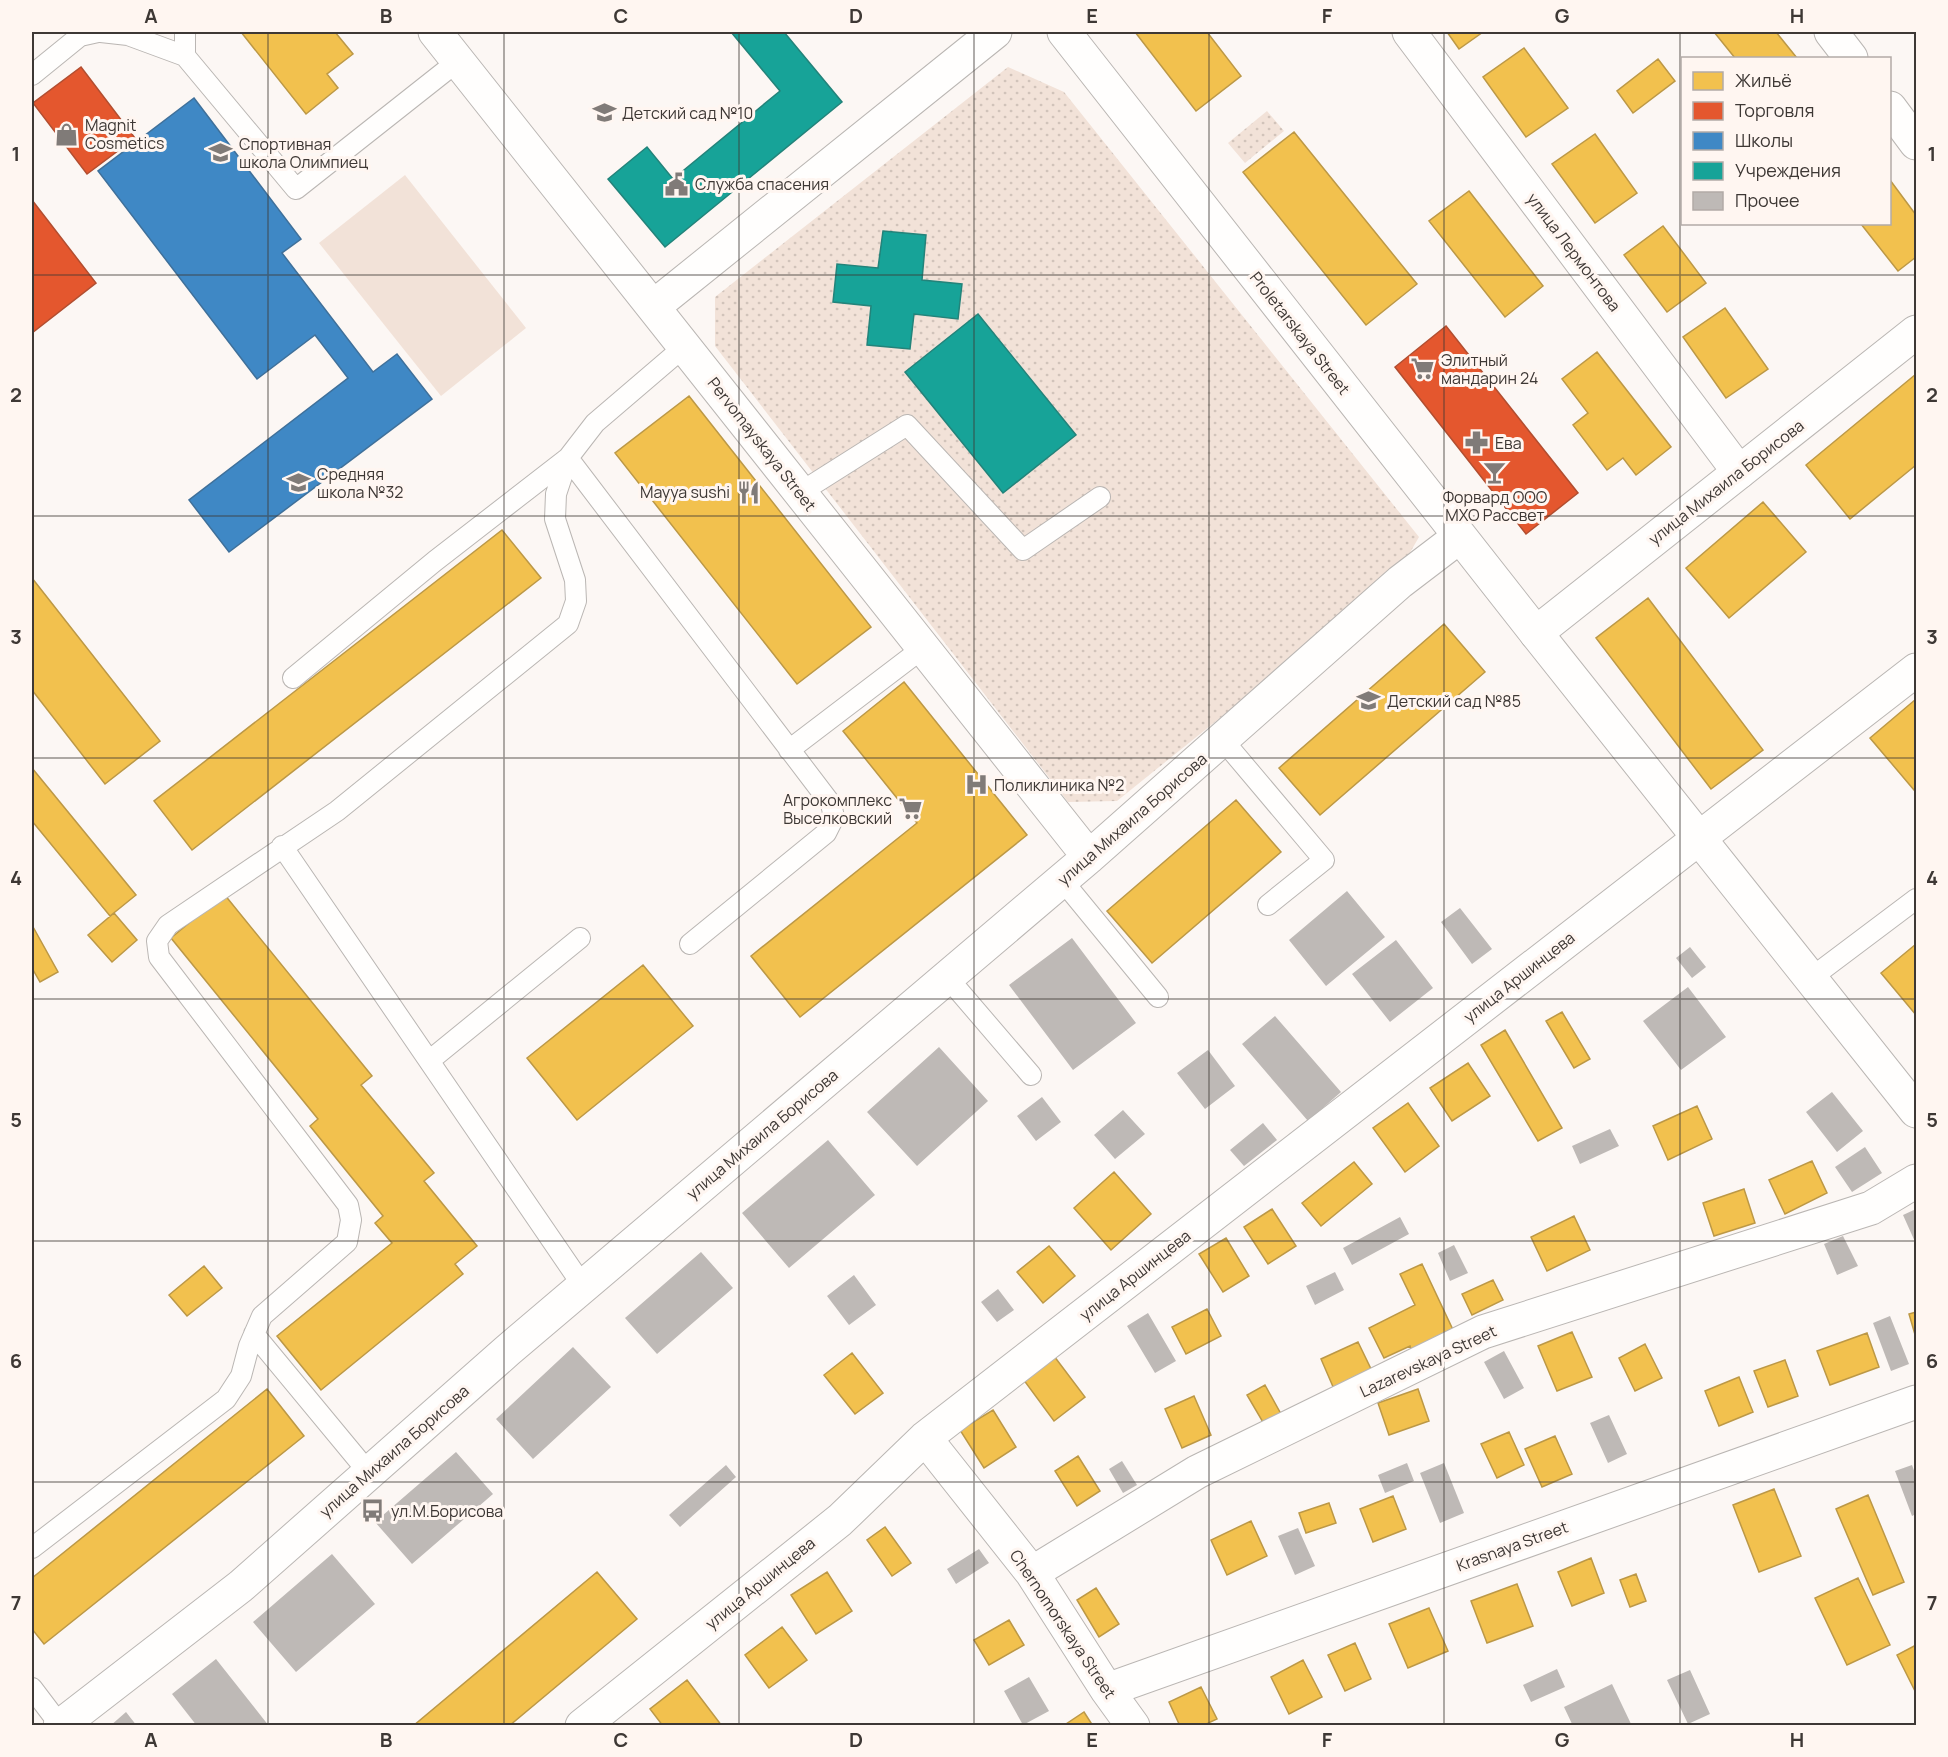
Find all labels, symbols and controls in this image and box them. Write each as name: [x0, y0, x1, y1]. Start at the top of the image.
text: A: [144, 2, 158, 29]
text: B: [380, 2, 393, 29]
text: C: [614, 2, 628, 29]
text: D: [849, 2, 863, 29]
text: E: [1086, 2, 1098, 29]
text: F: [1322, 2, 1333, 29]
text: G: [1555, 2, 1570, 29]
text: H: [1790, 2, 1804, 29]
legend: [1681, 57, 1891, 225]
text: Жильё: [1735, 68, 1792, 92]
text: Торговля: [1735, 98, 1814, 122]
school or university icon: Детский сад №10: [591, 100, 617, 126]
place label: Детский сад №10: [622, 102, 753, 124]
place label: Magnit Cosmetics: [85, 114, 165, 154]
shop icon: Magnit Cosmetics: [54, 121, 80, 147]
text: Школы: [1735, 128, 1793, 152]
place label: Спортивная школа Олимпиец: [239, 133, 368, 173]
text: 1: [12, 140, 20, 167]
school or university icon: Спортивная школа Олимпиец: [208, 140, 234, 166]
text: 1: [1928, 140, 1936, 167]
text: Учреждения: [1735, 158, 1841, 182]
public building icon: Служба спасения: [664, 171, 690, 197]
place label: Служба спасения: [695, 173, 829, 195]
street label: улица Лермонтова: [1522, 188, 1626, 316]
text: Прочее: [1735, 188, 1800, 212]
street label: Proletarskaya Street: [1245, 267, 1355, 399]
place label: Элитный мандарин 24: [1441, 349, 1538, 389]
supermarket icon: Элитный мандарин 24: [1410, 356, 1436, 382]
street label: Pervomayskaya Street: [703, 372, 821, 516]
text: 2: [10, 381, 22, 408]
text: 2: [1926, 381, 1938, 408]
street label: улица Михаила Борисова: [1644, 414, 1808, 550]
pharmacy icon: Ева: [1464, 430, 1490, 456]
place label: Ева: [1495, 432, 1522, 454]
bar icon: Форвард ООО МХО Рассвет: [1482, 459, 1508, 485]
place label: Средняя школа №32: [317, 463, 403, 503]
school or university icon: Средняя школа №32: [286, 470, 312, 496]
restaurant icon: Mayya sushi: [735, 479, 761, 505]
place label: Mayya sushi: [640, 481, 730, 503]
place label: Форвард ООО МХО Рассвет: [1443, 486, 1548, 526]
text: 3: [10, 623, 22, 650]
text: 3: [1926, 623, 1938, 650]
school or university icon: Детский сад №85: [1356, 688, 1382, 714]
place label: Детский сад №85: [1387, 690, 1521, 712]
street label: улица Михаила Борисова: [1052, 748, 1212, 890]
hospital icon: Поликлиника №2: [963, 772, 989, 798]
place label: Поликлиника №2: [994, 774, 1124, 796]
place label: Агрокомплекс Выселковский: [783, 789, 892, 829]
supermarket icon: Агрокомплекс Выселковский: [897, 796, 923, 822]
text: 4: [10, 864, 22, 891]
text: 4: [1926, 864, 1938, 891]
street label: улица Аршинцева: [1459, 927, 1579, 1027]
street label: улица Михаила Борисова: [682, 1064, 842, 1204]
text: 5: [10, 1106, 22, 1133]
text: 5: [1926, 1106, 1938, 1133]
street label: улица Аршинцева: [1075, 1225, 1195, 1325]
street label: Lazarevskaya Street: [1356, 1320, 1500, 1402]
text: 6: [10, 1347, 22, 1374]
text: 6: [1926, 1347, 1938, 1374]
street label: улица Михаила Борисова: [314, 1380, 474, 1522]
bus stop icon: ул.М.Борисова: [360, 1498, 386, 1524]
place label: ул.М.Борисова: [391, 1500, 503, 1522]
street label: Krasnaya Street: [1453, 1516, 1571, 1576]
street label: улица Аршинцева: [700, 1532, 820, 1634]
street label: Chernomorskaya Street: [1005, 1545, 1121, 1703]
text: 7: [11, 1589, 21, 1616]
text: 7: [1927, 1589, 1937, 1616]
text: A: [144, 1726, 158, 1753]
text: B: [380, 1726, 393, 1753]
text: C: [614, 1726, 628, 1753]
text: D: [849, 1726, 863, 1753]
text: E: [1086, 1726, 1098, 1753]
text: F: [1322, 1726, 1333, 1753]
text: G: [1555, 1726, 1570, 1753]
text: H: [1790, 1726, 1804, 1753]

